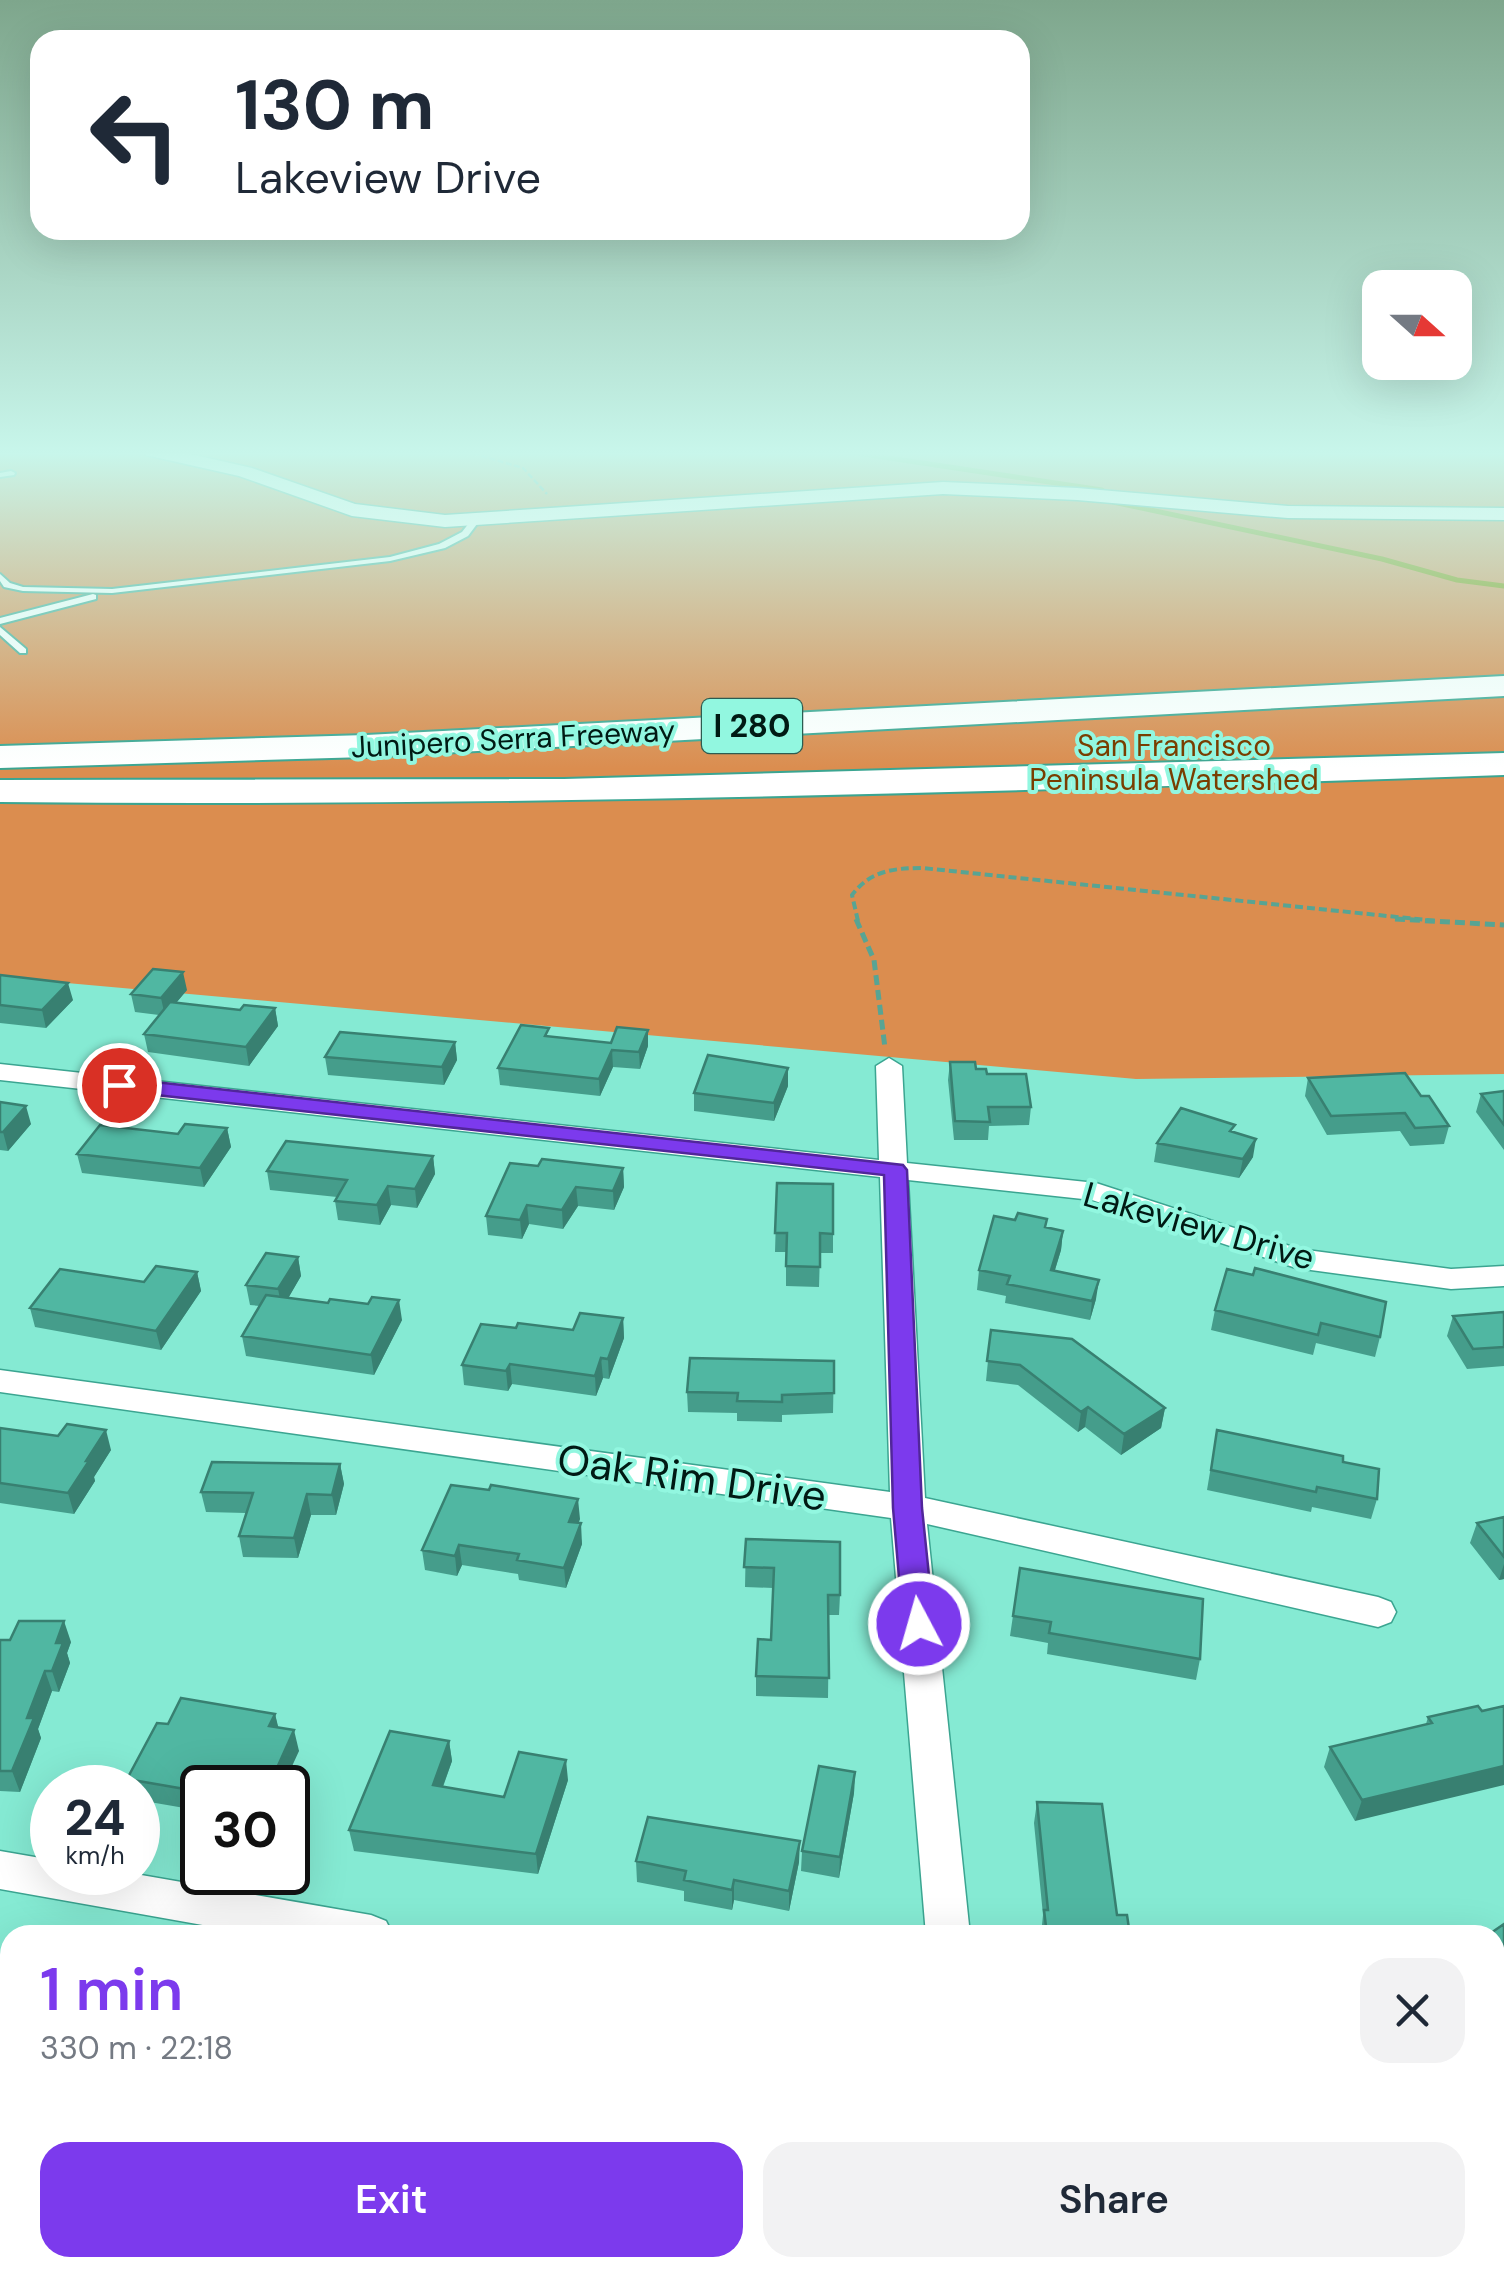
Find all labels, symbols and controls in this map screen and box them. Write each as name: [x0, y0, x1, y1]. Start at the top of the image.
text: 130 m: [235, 60, 434, 151]
icon: left: [70, 70, 200, 200]
text: Lakeview Drive: [235, 148, 541, 207]
north arrow: [1362, 270, 1472, 380]
map controls: [1362, 270, 1472, 380]
road number: I 280: [702, 699, 802, 753]
street label: Junipero Serra Freeway: [350, 711, 676, 766]
park label: San Francisco Peninsula Watershed: [1029, 726, 1319, 799]
pin: [77, 1043, 162, 1128]
icon: arrive: [92, 1058, 147, 1113]
street label: Lakeview Drive: [1078, 1171, 1320, 1281]
street label: Oak Rim Drive: [554, 1431, 830, 1524]
position arrow: [867, 1572, 971, 1676]
speed limit sign: 30: [180, 1765, 310, 1895]
text: 24: [65, 1785, 126, 1851]
text: km/h: [65, 1839, 125, 1872]
text: 1 min: [40, 1950, 183, 2029]
button: close: [1360, 1958, 1465, 2063]
text: 330 m · 22:18: [40, 2027, 233, 2069]
button: Exit: [40, 2142, 743, 2257]
button: Share: [763, 2142, 1465, 2257]

